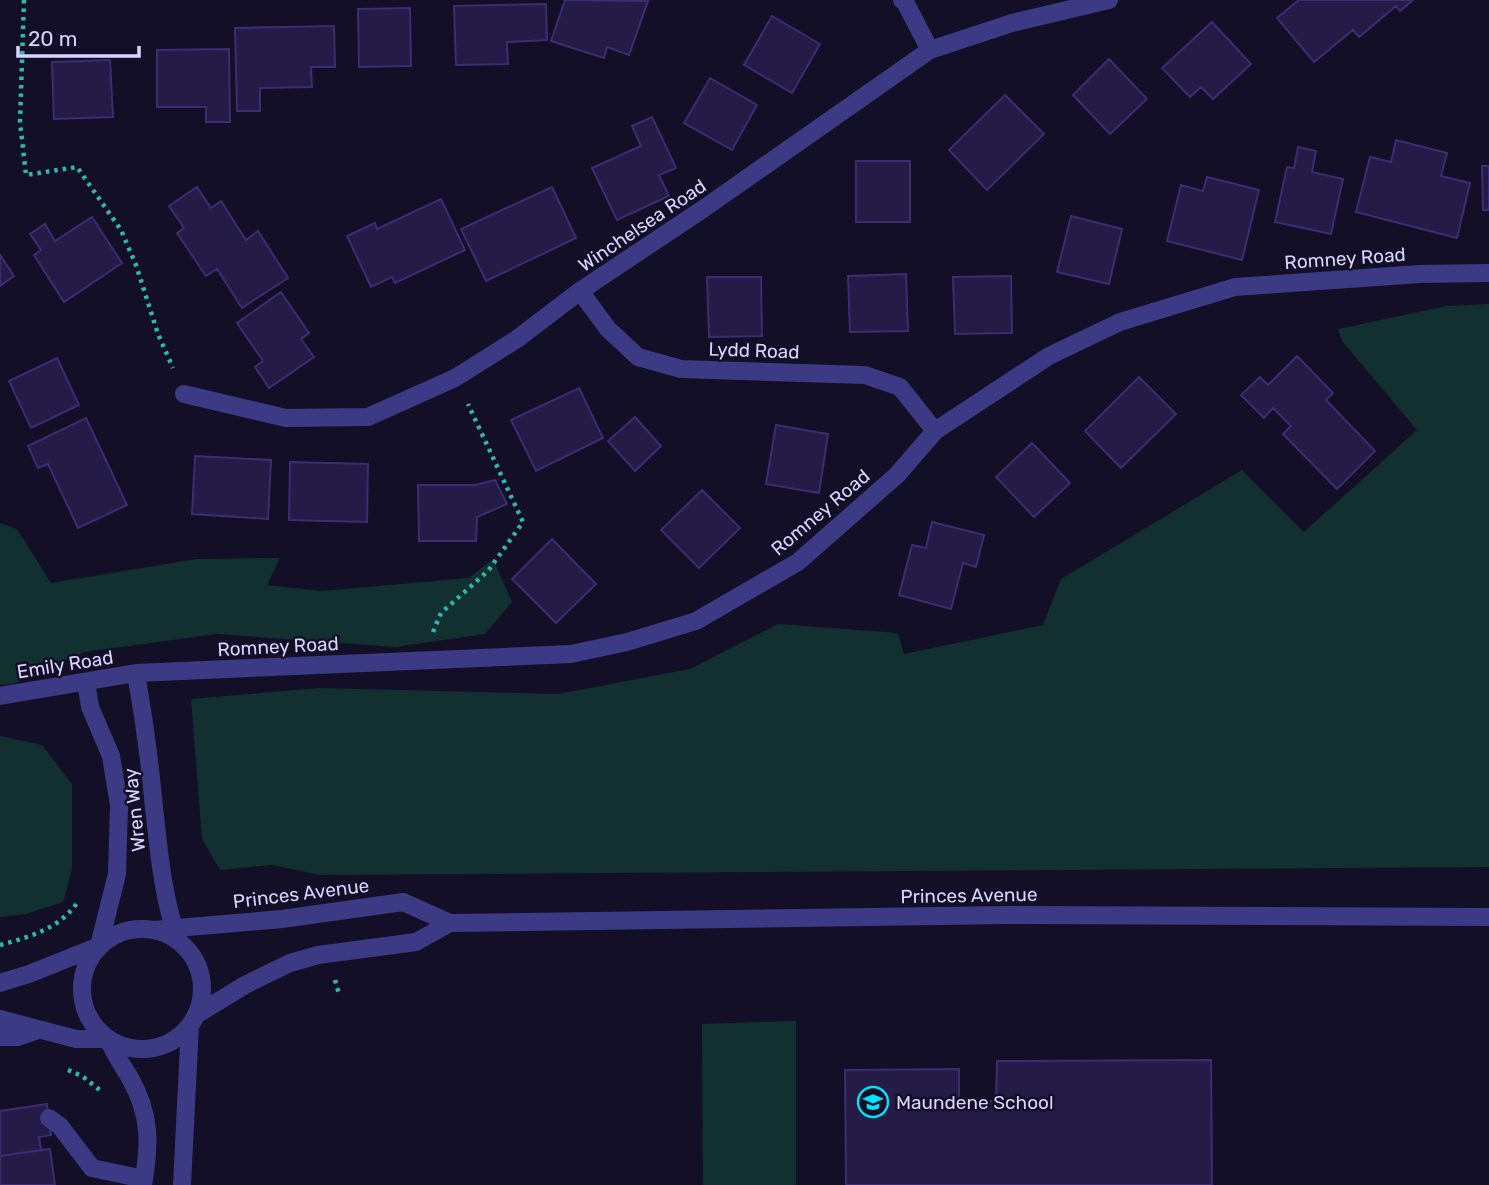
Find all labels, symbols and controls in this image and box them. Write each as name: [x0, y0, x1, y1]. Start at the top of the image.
scale bar: [18, 14, 138, 58]
text: 20 m: [28, 26, 77, 51]
street label: Winchelsea Road: [574, 174, 711, 277]
street label: Romney Road: [1284, 243, 1406, 274]
street label: Lydd Road: [708, 337, 800, 364]
street label: Romney Road: [766, 464, 874, 560]
street label: Romney Road: [217, 632, 339, 661]
street label: Emily Road: [15, 646, 115, 683]
street label: Wren Way: [119, 767, 150, 853]
street label: Princes Avenue: [232, 874, 370, 913]
street label: Princes Avenue: [900, 883, 1038, 908]
school or university icon: Maundene School: [856, 1085, 890, 1119]
place label: Maundene School: [896, 1091, 1054, 1114]

